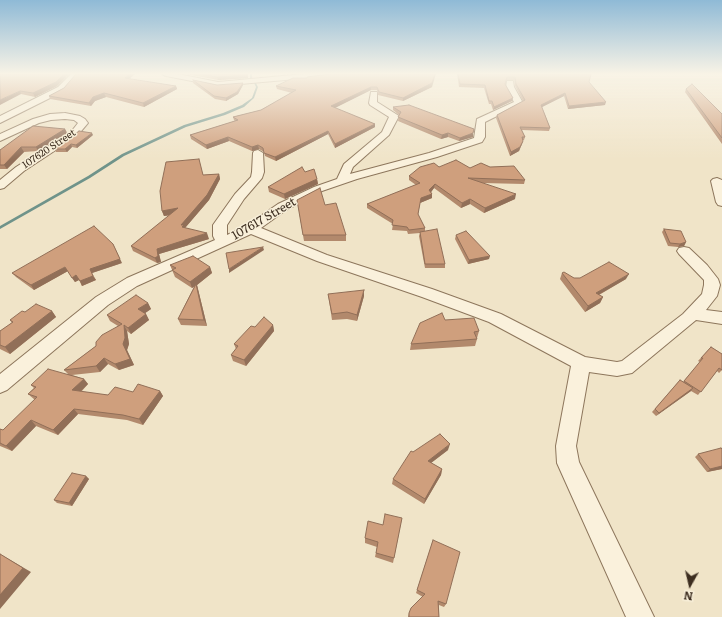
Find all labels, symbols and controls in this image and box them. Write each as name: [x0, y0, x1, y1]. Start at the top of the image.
street label: 107620 Street: [20, 127, 78, 171]
street label: 107617 Street: [229, 195, 299, 243]
north arrow: [670, 565, 710, 605]
text: N: [683, 588, 694, 605]

